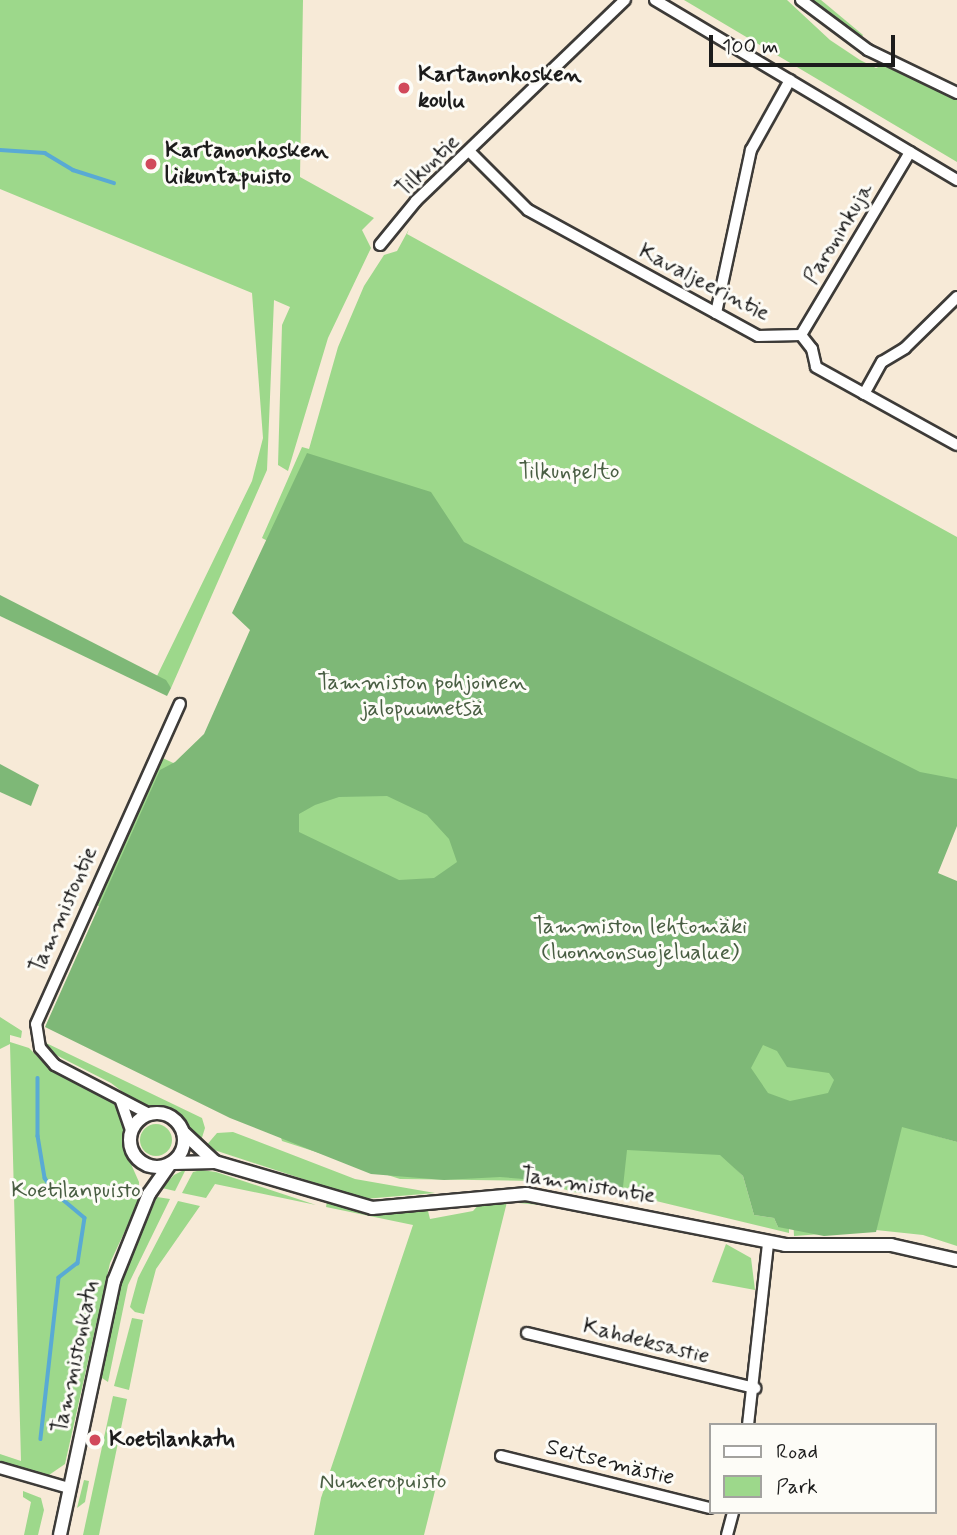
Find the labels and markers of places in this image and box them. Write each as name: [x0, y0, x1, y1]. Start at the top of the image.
place label: Kartanonkosken koulu: [418, 61, 582, 115]
marker: Kartanonkosken koulu: [396, 80, 412, 96]
place label: Kartanonkosken liikuntapuisto: [165, 137, 329, 191]
marker: Kartanonkosken liikuntapuisto: [143, 156, 159, 172]
place label: Koetilankatu: [109, 1426, 235, 1454]
marker: Koetilankatu: [87, 1432, 103, 1448]

